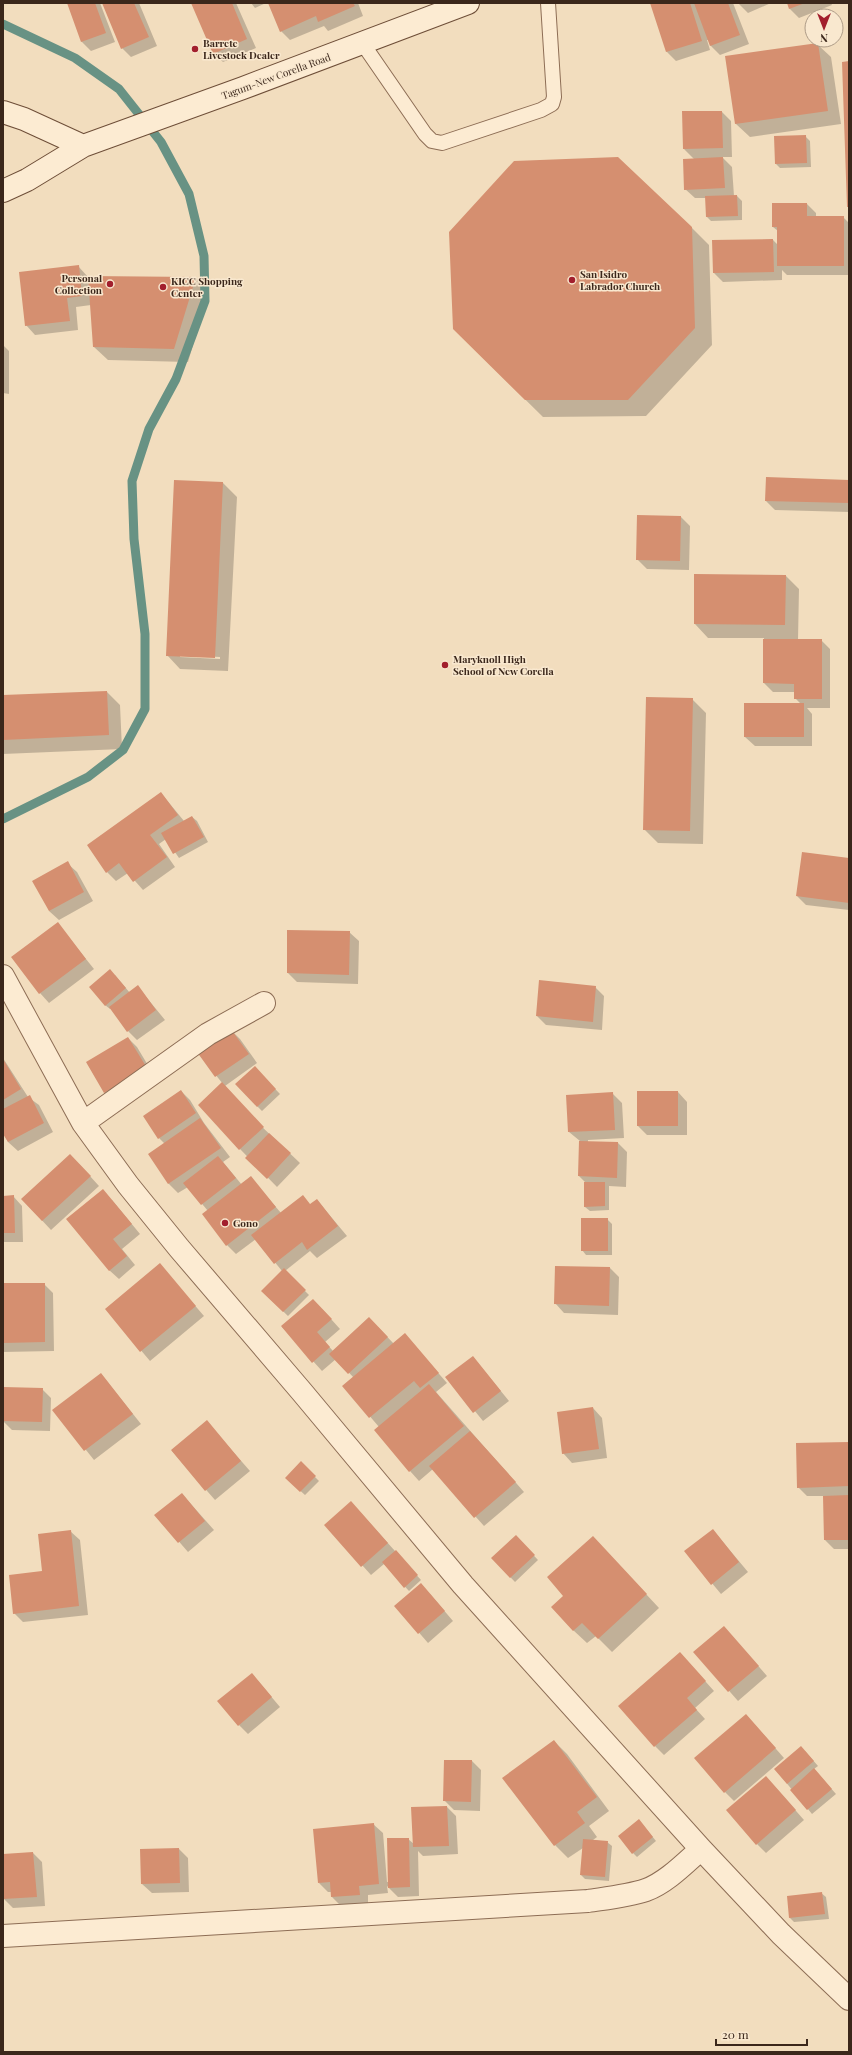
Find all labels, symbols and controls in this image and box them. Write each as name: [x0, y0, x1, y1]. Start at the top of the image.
north arrow: [804, 8, 844, 48]
text: N: [820, 31, 828, 46]
place label: Barrete Livestock Dealer: [203, 36, 280, 62]
marker: Barrete Livestock Dealer: [190, 44, 200, 54]
street label: Tagum-New Corella Road: [219, 50, 333, 102]
place label: San Isidro Labrador Church: [580, 267, 660, 293]
place label: Personal Collection: [55, 271, 103, 297]
place label: KICC Shopping Center: [171, 274, 243, 300]
marker: San Isidro Labrador Church: [567, 275, 577, 285]
marker: Personal Collection: [105, 279, 115, 289]
marker: KICC Shopping Center: [158, 282, 168, 292]
place label: Maryknoll High School of New Corella: [453, 652, 554, 678]
marker: Maryknoll High School of New Corella: [440, 660, 450, 670]
place label: Gono: [233, 1216, 258, 1230]
marker: Gono: [220, 1218, 230, 1228]
scale bar: [716, 2021, 807, 2047]
text: 20 m: [722, 2026, 749, 2042]

